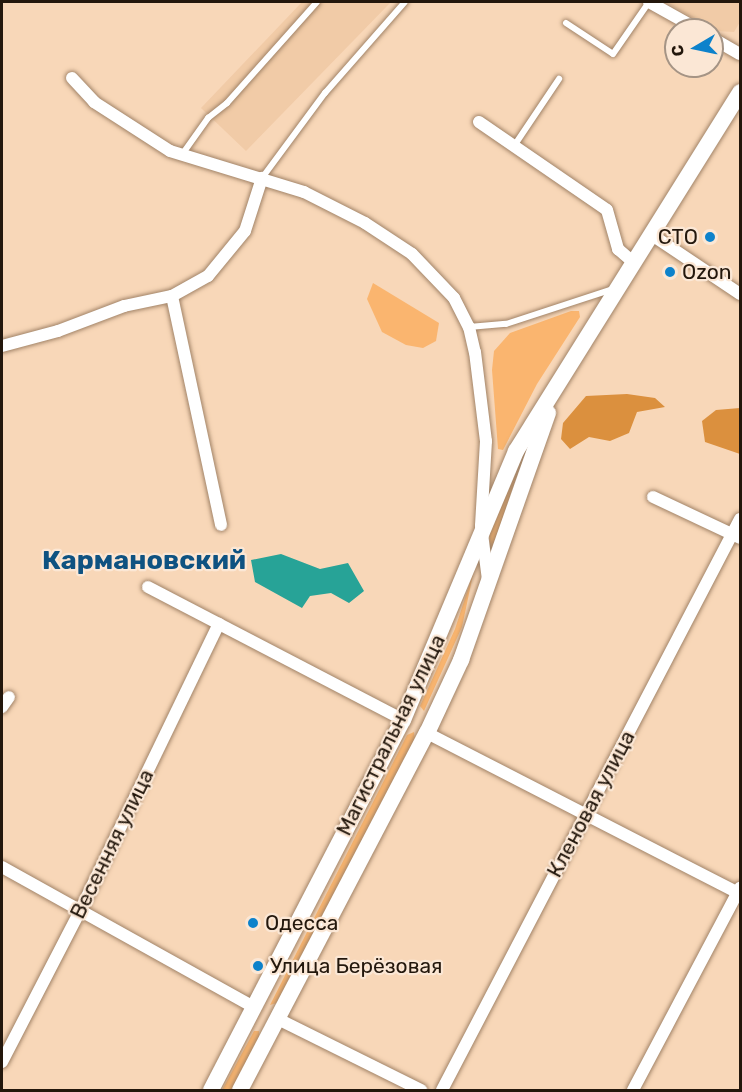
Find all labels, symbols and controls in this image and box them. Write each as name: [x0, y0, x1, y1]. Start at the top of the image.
north arrow: [664, 18, 724, 78]
text: С: [667, 44, 688, 58]
place label: СТО: [658, 224, 698, 250]
marker: СТО: [703, 230, 717, 244]
place label: Ozon: [682, 259, 732, 285]
marker: Ozon: [663, 265, 677, 279]
district label: Кармановский: [42, 545, 246, 577]
street label: Магистральная улица: [331, 630, 451, 840]
street label: Кленовая улица: [542, 726, 640, 882]
street label: Весенняя улица: [65, 765, 159, 923]
place label: Одесса: [265, 910, 338, 936]
marker: Одесса: [246, 916, 260, 930]
place label: Улица Берёзовая: [270, 953, 442, 979]
marker: Улица Берёзовая: [251, 959, 265, 973]

